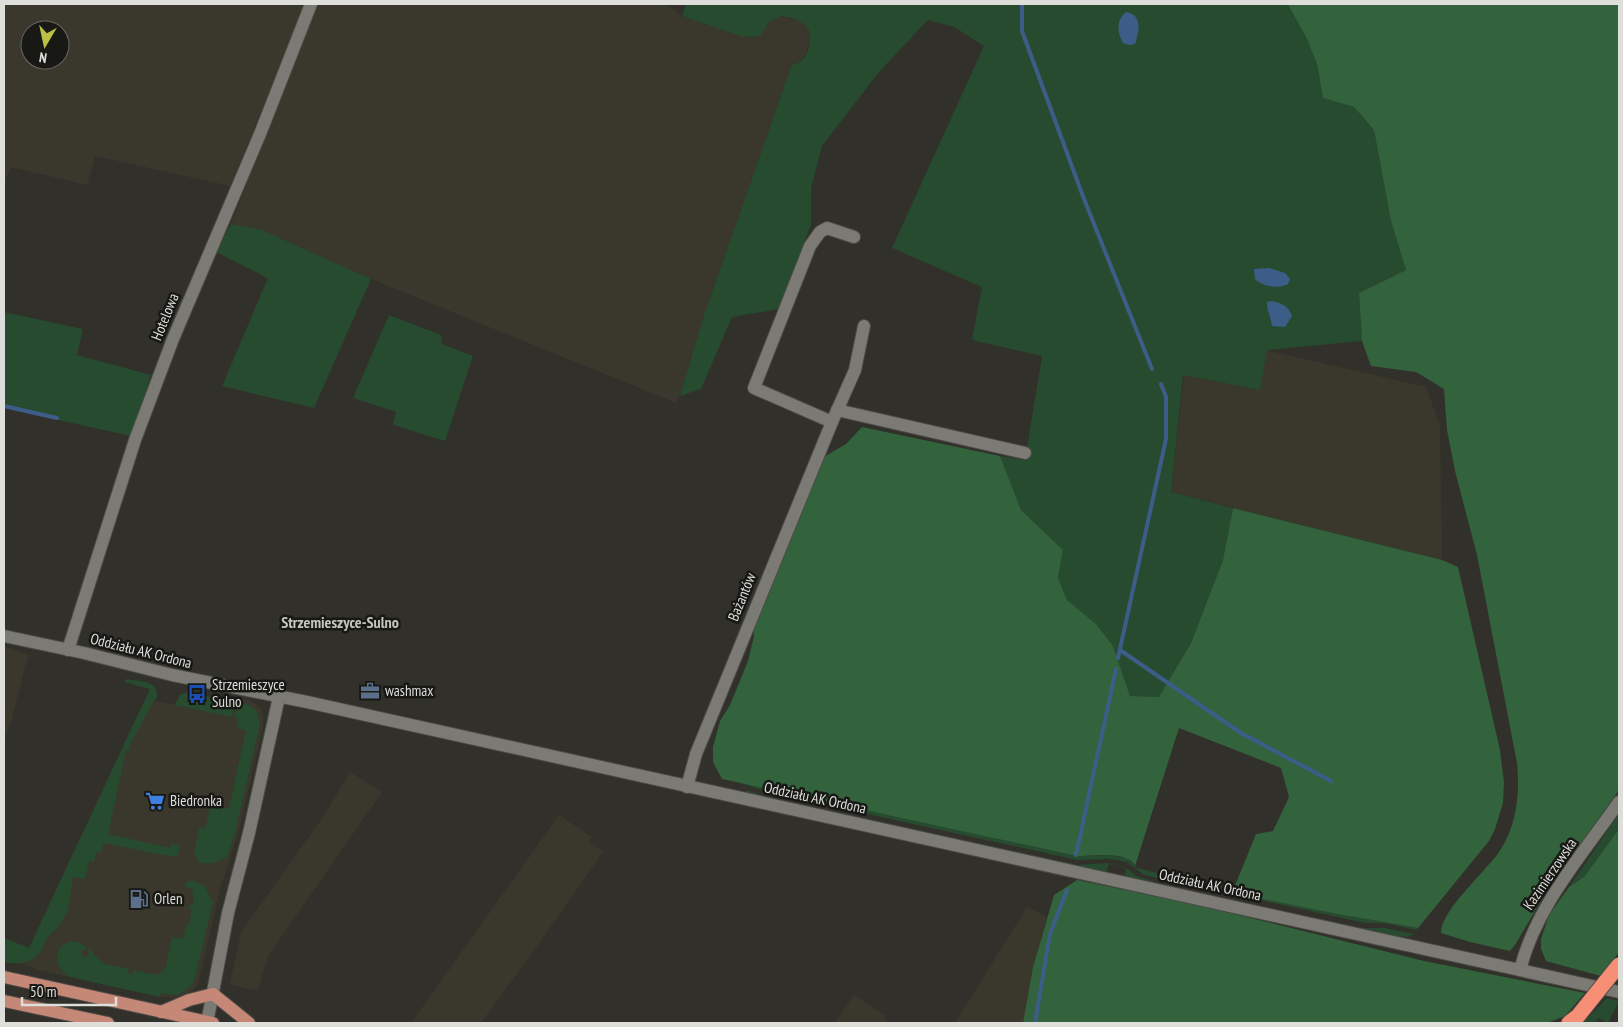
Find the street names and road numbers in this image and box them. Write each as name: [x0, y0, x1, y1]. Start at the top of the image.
street label: Hotelowa: [146, 290, 183, 343]
street label: Bażantów: [723, 570, 760, 624]
street label: Oddziału AK Ordona: [88, 629, 194, 672]
street label: Oddziału AK Ordona: [762, 777, 868, 818]
street label: Kazimierzowska: [1519, 834, 1580, 913]
street label: Oddziału AK Ordona: [1157, 864, 1263, 905]

